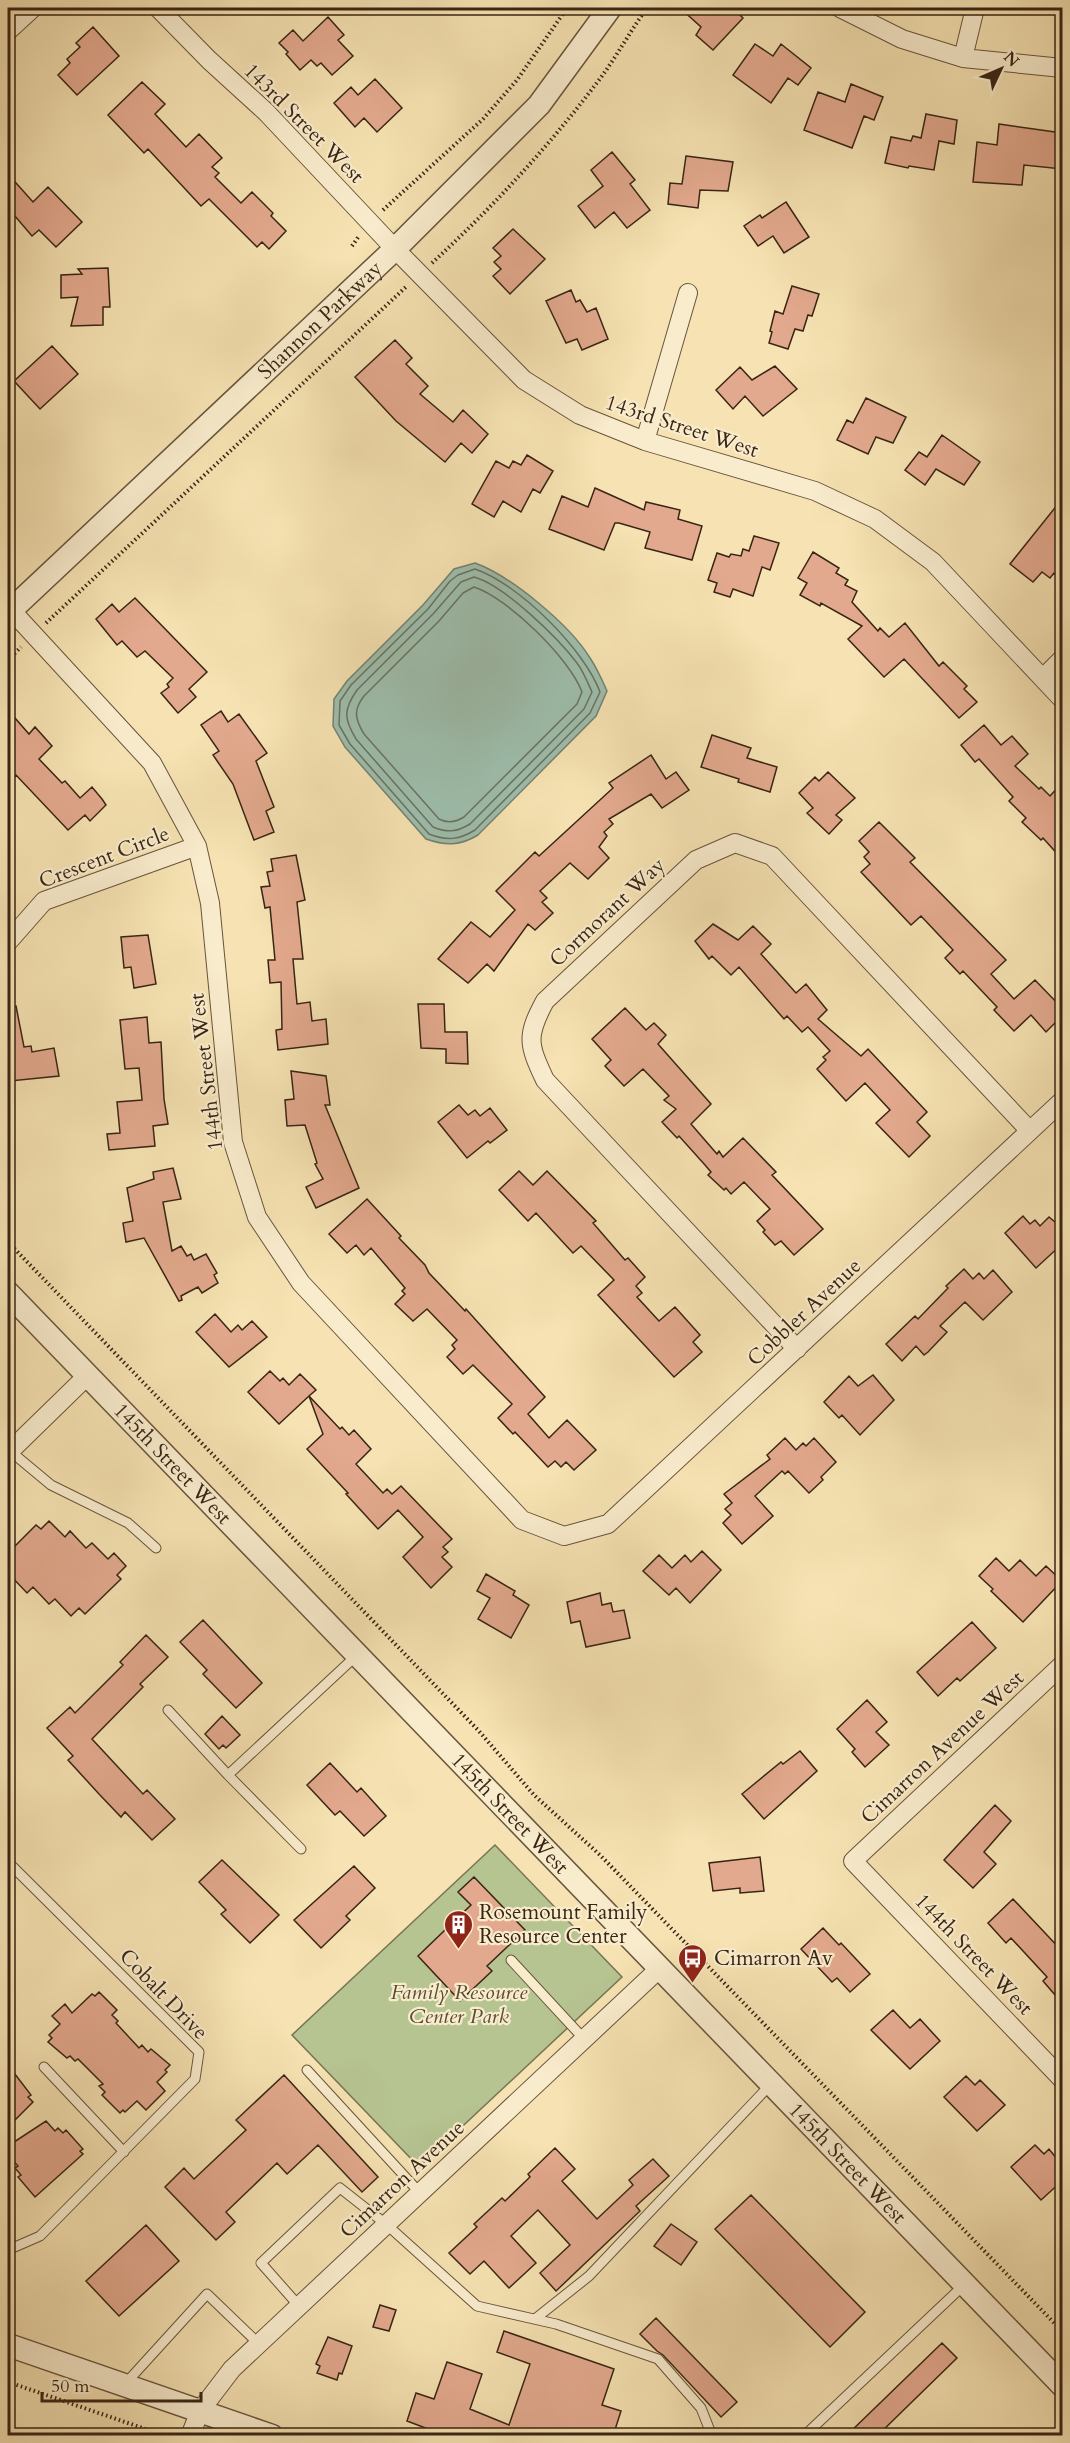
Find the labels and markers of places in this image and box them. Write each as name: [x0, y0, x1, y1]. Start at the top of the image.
place label: Rosemount Family Resource Center: [479, 1898, 647, 1951]
building icon: Rosemount Family Resource Center: [442, 1908, 474, 1950]
bus stop icon: Cimarron Av: [677, 1942, 709, 1984]
place label: Cimarron Av: [714, 1944, 833, 1973]

